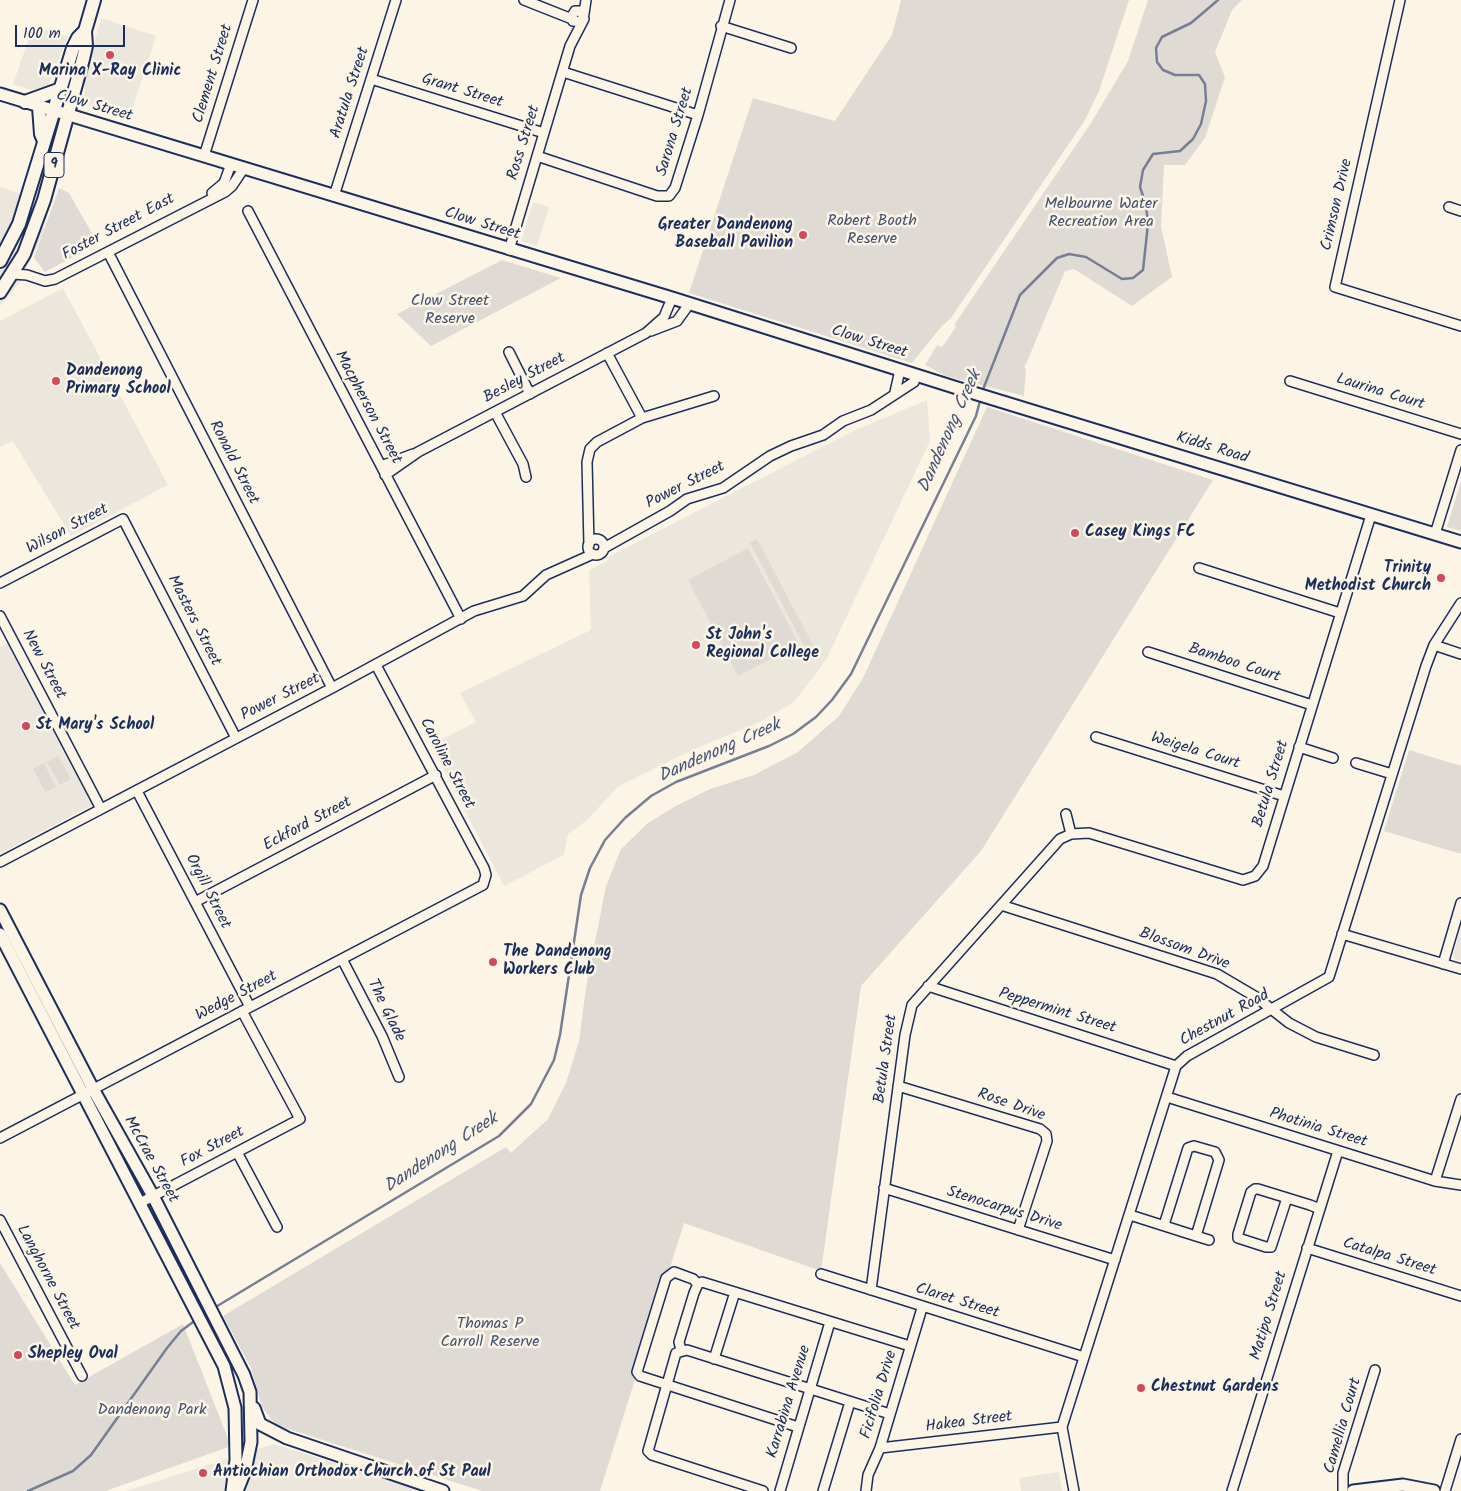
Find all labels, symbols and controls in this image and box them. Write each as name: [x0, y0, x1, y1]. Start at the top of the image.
scale bar: [18, 15, 128, 47]
text: 100 m: [23, 22, 61, 46]
street label: Clement Street: [190, 22, 238, 126]
street label: Aratula Street: [327, 45, 375, 141]
marker: Marina X-Ray Clinic: [104, 49, 116, 61]
place label: Marina X-Ray Clinic: [39, 62, 181, 82]
street label: Grant Street: [419, 70, 505, 114]
street label: Sarona Street: [653, 85, 699, 179]
street label: Clow Street: [54, 87, 134, 127]
street label: Ross Street: [505, 103, 545, 183]
road number: 9: [44, 152, 64, 178]
street label: Crimson Drive: [1318, 157, 1358, 253]
street label: Foster Street East: [60, 190, 178, 266]
park label: Melbourne Water Recreation Area: [1044, 195, 1158, 233]
street label: Clow Street: [442, 204, 522, 246]
park label: Robert Booth Reserve: [827, 212, 917, 250]
place label: Greater Dandenong Baseball Pavilion: [658, 216, 793, 254]
marker: Greater Dandenong Baseball Pavilion: [797, 229, 809, 241]
park label: Clow Street Reserve: [411, 292, 489, 330]
street label: Clow Street: [829, 322, 909, 364]
street label: Macpherson Street: [329, 348, 405, 468]
street label: Besley Street: [481, 349, 569, 409]
place label: Dandenong Primary School: [66, 362, 171, 400]
water label: Dandenong Creek: [914, 368, 988, 496]
street label: Laurina Court: [1333, 370, 1427, 416]
marker: Dandenong Primary School: [50, 375, 62, 387]
street label: Ronald Street: [204, 418, 262, 508]
street label: Kidds Road: [1174, 429, 1250, 469]
street label: Power Street: [643, 458, 729, 514]
street label: Wilson Street: [24, 500, 112, 560]
place label: Casey Kings FC: [1085, 523, 1195, 543]
marker: Casey Kings FC: [1069, 527, 1081, 539]
place label: Trinity Methodist Church: [1305, 559, 1431, 597]
street label: Masters Street: [162, 572, 224, 670]
marker: Trinity Methodist Church: [1435, 572, 1447, 584]
place label: St John's Regional College: [706, 626, 819, 664]
street label: New Street: [17, 627, 69, 703]
marker: St John's Regional College: [690, 639, 702, 651]
street label: Bamboo Court: [1185, 640, 1283, 688]
street label: Power Street: [238, 670, 324, 726]
street label: Caroline Street: [414, 715, 478, 813]
water label: Dandenong Creek: [656, 715, 784, 789]
place label: St Mary's School: [36, 716, 154, 736]
marker: St Mary's School: [20, 720, 32, 732]
street label: Weigela Court: [1148, 729, 1242, 775]
street label: Betula Street: [1250, 738, 1294, 830]
street label: Eckford Street: [260, 794, 356, 856]
street label: Orgill Street: [180, 851, 234, 933]
street label: Blossom Drive: [1136, 925, 1232, 975]
place label: The Dandenong Workers Club: [503, 943, 612, 981]
marker: The Dandenong Workers Club: [487, 956, 499, 968]
street label: Wedge Street: [193, 968, 281, 1026]
street label: The Glade: [362, 977, 408, 1045]
street label: Peppermint Street: [996, 985, 1118, 1039]
street label: Chestnut Road: [1177, 987, 1273, 1051]
street label: Betula Street: [871, 1013, 903, 1105]
street label: Rose Drive: [975, 1085, 1047, 1127]
street label: Photinia Street: [1267, 1105, 1369, 1153]
water label: Dandenong Creek: [381, 1109, 503, 1199]
street label: McCrae Street: [118, 1113, 182, 1207]
street label: Fox Street: [178, 1123, 248, 1173]
street label: Stenocarpus Drive: [944, 1183, 1064, 1237]
street label: Langhorne Street: [11, 1222, 83, 1334]
street label: Catalpa Street: [1340, 1235, 1438, 1281]
street label: Matipo Street: [1247, 1269, 1293, 1363]
street label: Claret Street: [913, 1280, 1001, 1324]
park label: Thomas P Carroll Reserve: [441, 1315, 539, 1353]
street label: Karrabina Avenue: [764, 1343, 816, 1461]
place label: Shepley Oval: [28, 1345, 118, 1365]
street label: Ficifolia Drive: [857, 1348, 903, 1442]
marker: Shepley Oval: [12, 1349, 24, 1361]
street label: Camellia Court: [1321, 1376, 1367, 1476]
place label: Chestnut Gardens: [1151, 1378, 1279, 1398]
marker: Chestnut Gardens: [1135, 1382, 1147, 1394]
park label: Dandenong Park: [98, 1401, 206, 1421]
street label: Hakea Street: [924, 1408, 1014, 1438]
place label: Antiochian Orthodox Church of St Paul: [213, 1463, 491, 1483]
marker: Antiochian Orthodox Church of St Paul: [197, 1467, 209, 1479]

